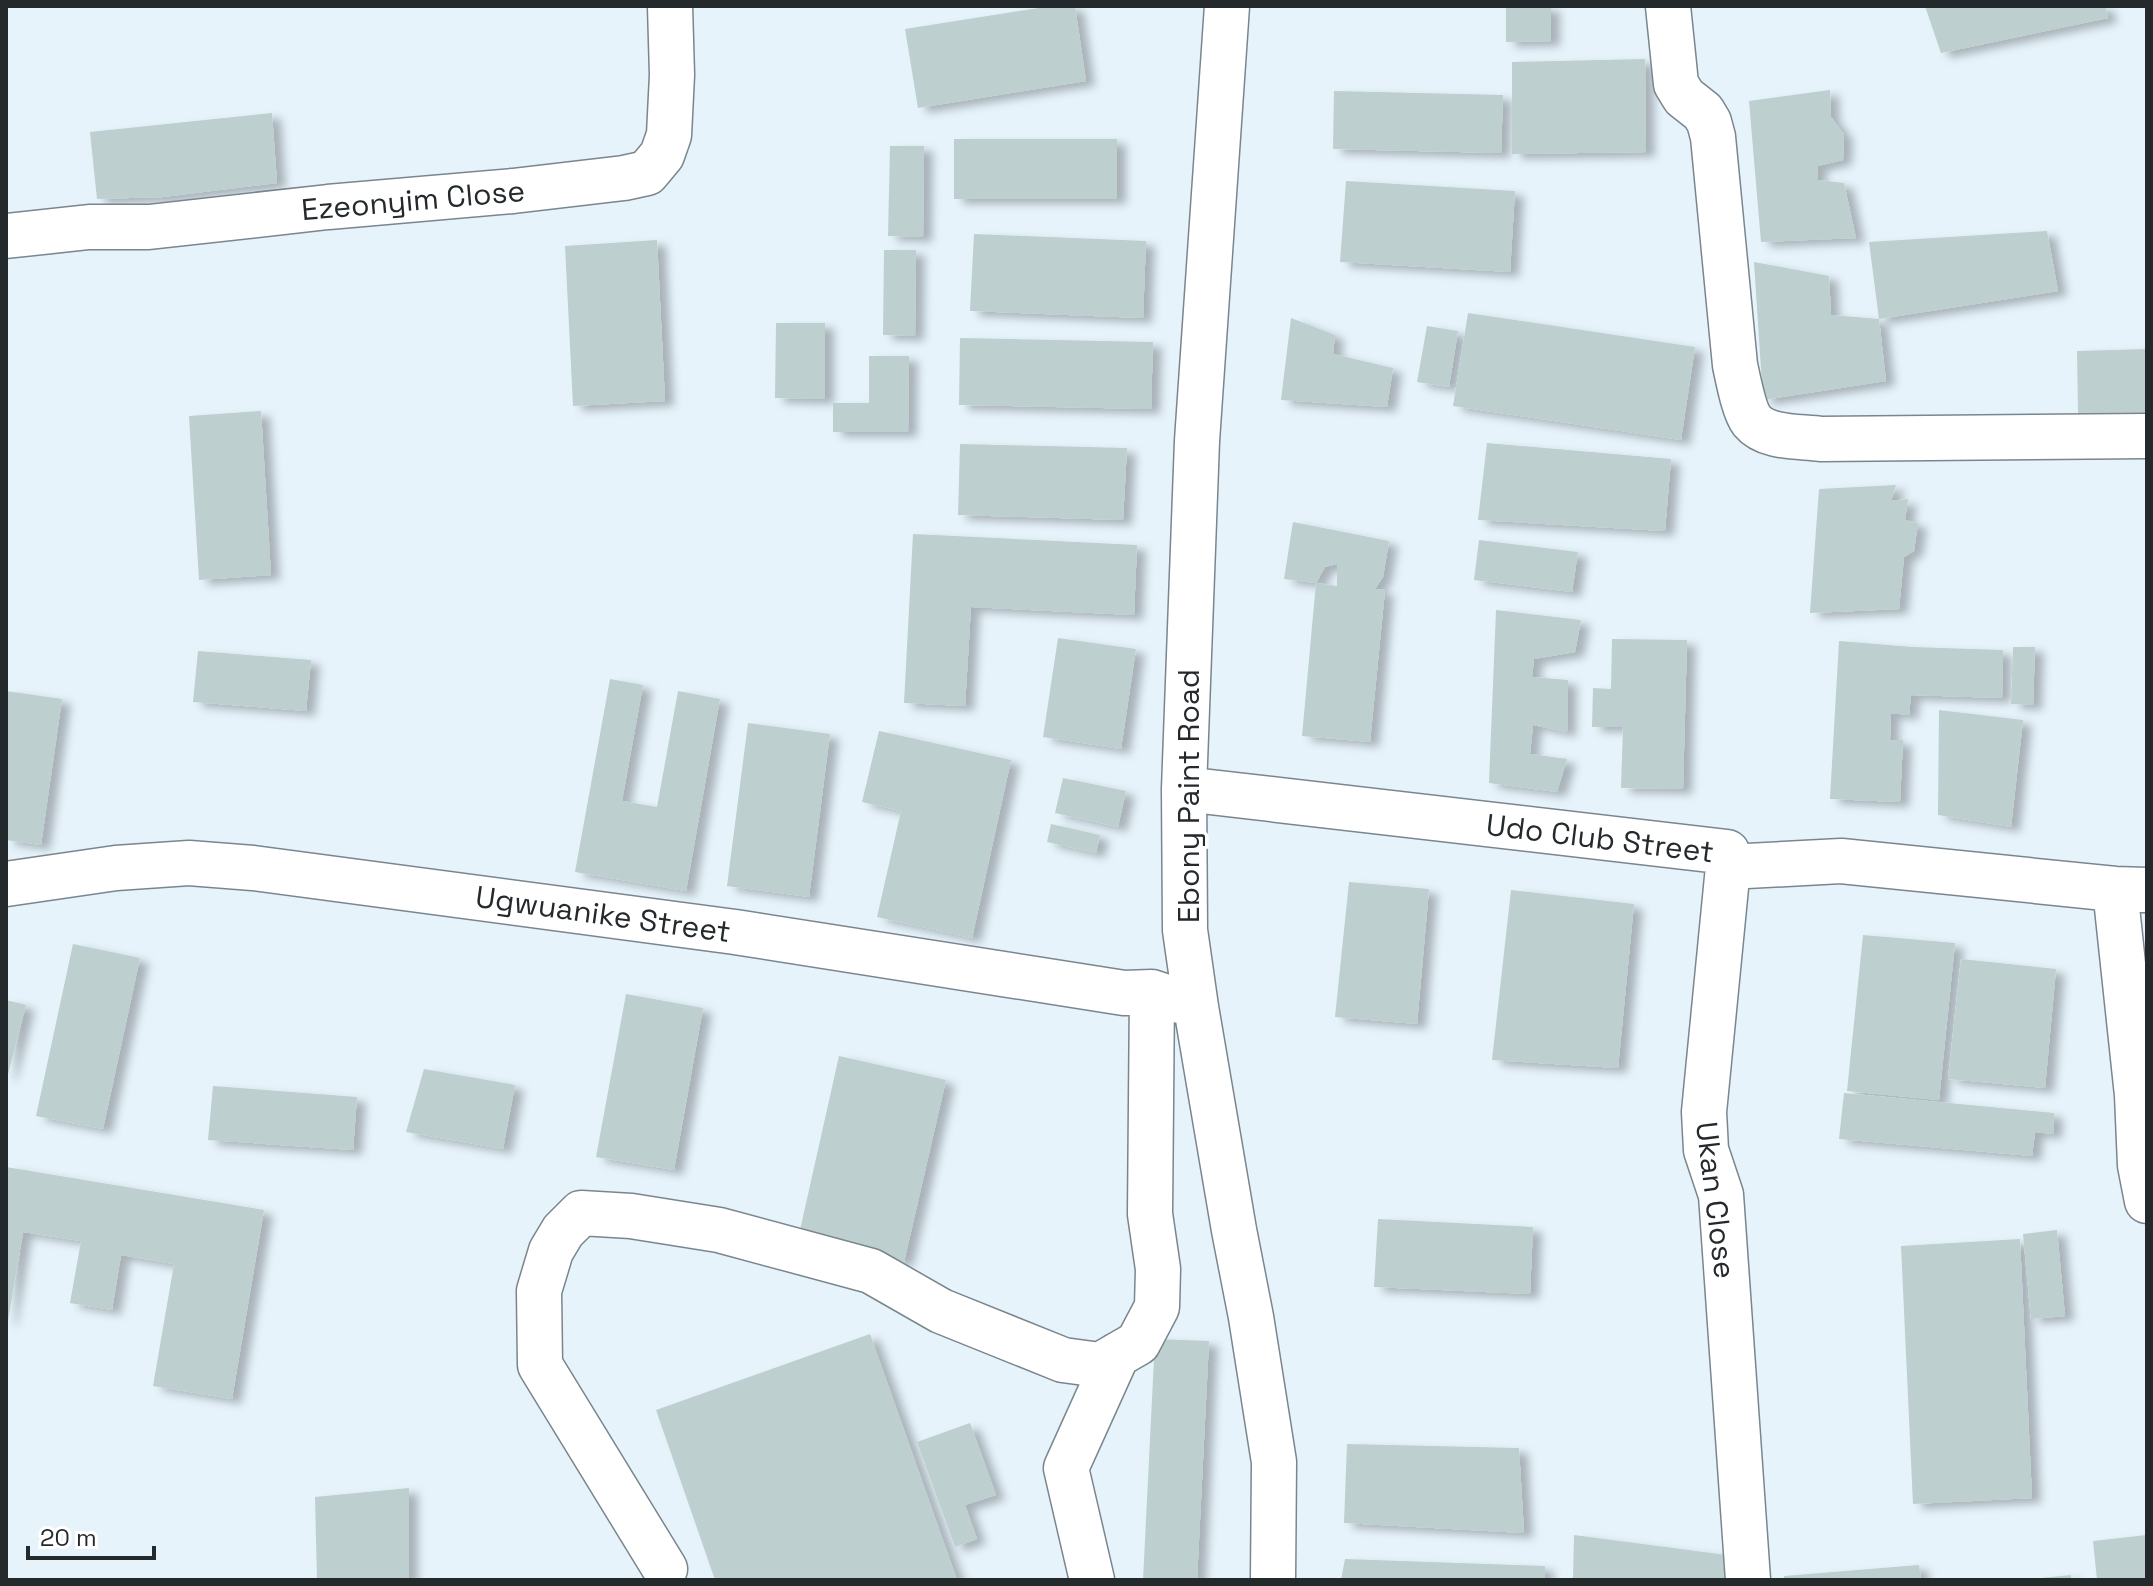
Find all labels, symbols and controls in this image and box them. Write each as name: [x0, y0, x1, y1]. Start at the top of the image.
street label: Ezeonyim Close: [300, 171, 526, 229]
street label: Ebony Paint Road: [1169, 669, 1208, 923]
street label: Udo Club Street: [1484, 805, 1716, 871]
street label: Ugwuanike Street: [473, 877, 733, 951]
street label: Ukan Close: [1687, 1119, 1745, 1281]
scale bar: [28, 1510, 154, 1560]
text: 20 m: [40, 1522, 97, 1553]

